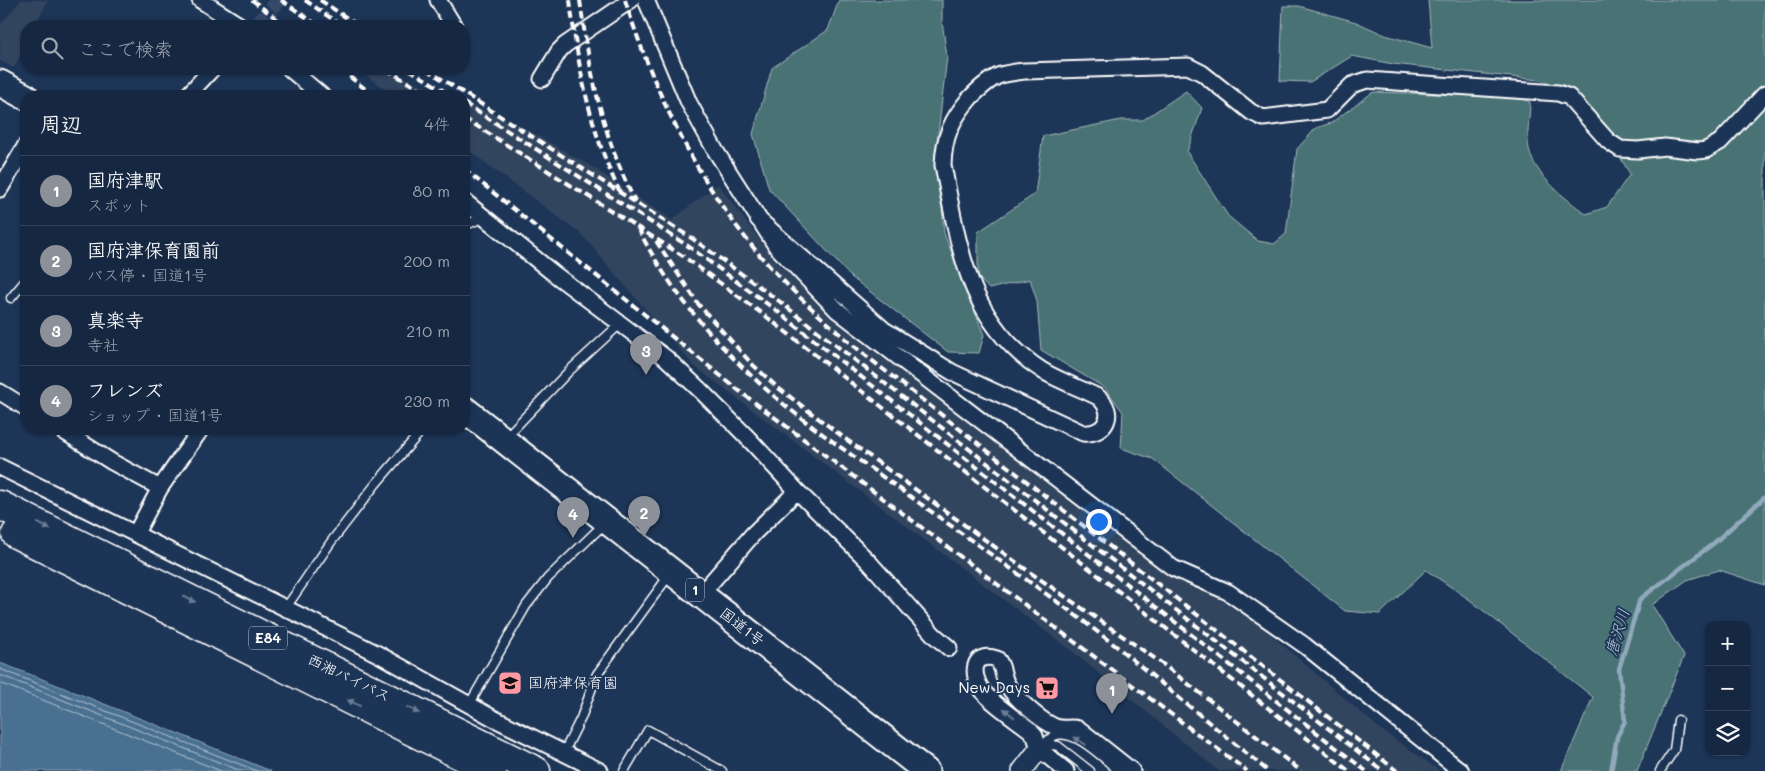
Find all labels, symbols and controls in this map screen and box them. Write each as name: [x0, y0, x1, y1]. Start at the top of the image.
search box: [20, 20, 470, 75]
icon: search: [38, 34, 66, 62]
text: ここで検索: [78, 36, 173, 61]
text: 周辺: [40, 110, 82, 137]
text: 4件: [425, 113, 450, 134]
text: 国府津駅: [87, 167, 163, 192]
text: 1: [52, 180, 60, 201]
text: 80 m: [413, 180, 450, 201]
text: スポット: [87, 194, 151, 215]
text: 国府津保育園前: [87, 237, 220, 262]
text: 2: [52, 250, 60, 271]
text: 200 m: [403, 250, 450, 271]
text: バス停 · 国道1号: [87, 264, 207, 285]
text: 真楽寺: [87, 307, 144, 332]
text: 3: [51, 320, 61, 341]
text: 210 m: [406, 320, 450, 341]
text: 寺社: [87, 334, 119, 355]
pin: 3: [630, 334, 662, 375]
text: フレンズ: [87, 377, 163, 402]
text: 4: [51, 390, 61, 411]
text: 230 m: [404, 390, 450, 411]
text: ショップ · 国道1号: [87, 404, 223, 425]
pin: 2: [628, 496, 660, 537]
pin: 4: [557, 497, 589, 538]
your location: [1086, 509, 1112, 535]
one-way arrow: [37, 523, 51, 531]
road number: 1: [686, 578, 704, 602]
one-way arrow: [182, 595, 196, 603]
street label: 国道1号: [716, 602, 769, 650]
water label: 唐沢川: [1599, 606, 1634, 658]
map controls: [1705, 621, 1750, 756]
button: +: [1705, 621, 1750, 666]
road number: E84: [249, 626, 287, 650]
street label: 西湘バイパス: [305, 648, 394, 706]
button: −: [1705, 666, 1750, 711]
school or university icon: 国府津保育園: [497, 670, 523, 696]
place label: 国府津保育園: [528, 672, 618, 692]
pin: 1: [1096, 673, 1128, 714]
supermarket icon: New Days: [1034, 675, 1060, 701]
place label: New Days: [958, 677, 1030, 697]
one-way arrow: [347, 699, 361, 707]
one-way arrow: [406, 706, 420, 714]
one-way arrow: [1003, 708, 1016, 719]
button: layers: [1705, 711, 1750, 756]
one-way arrow: [1074, 737, 1087, 746]

